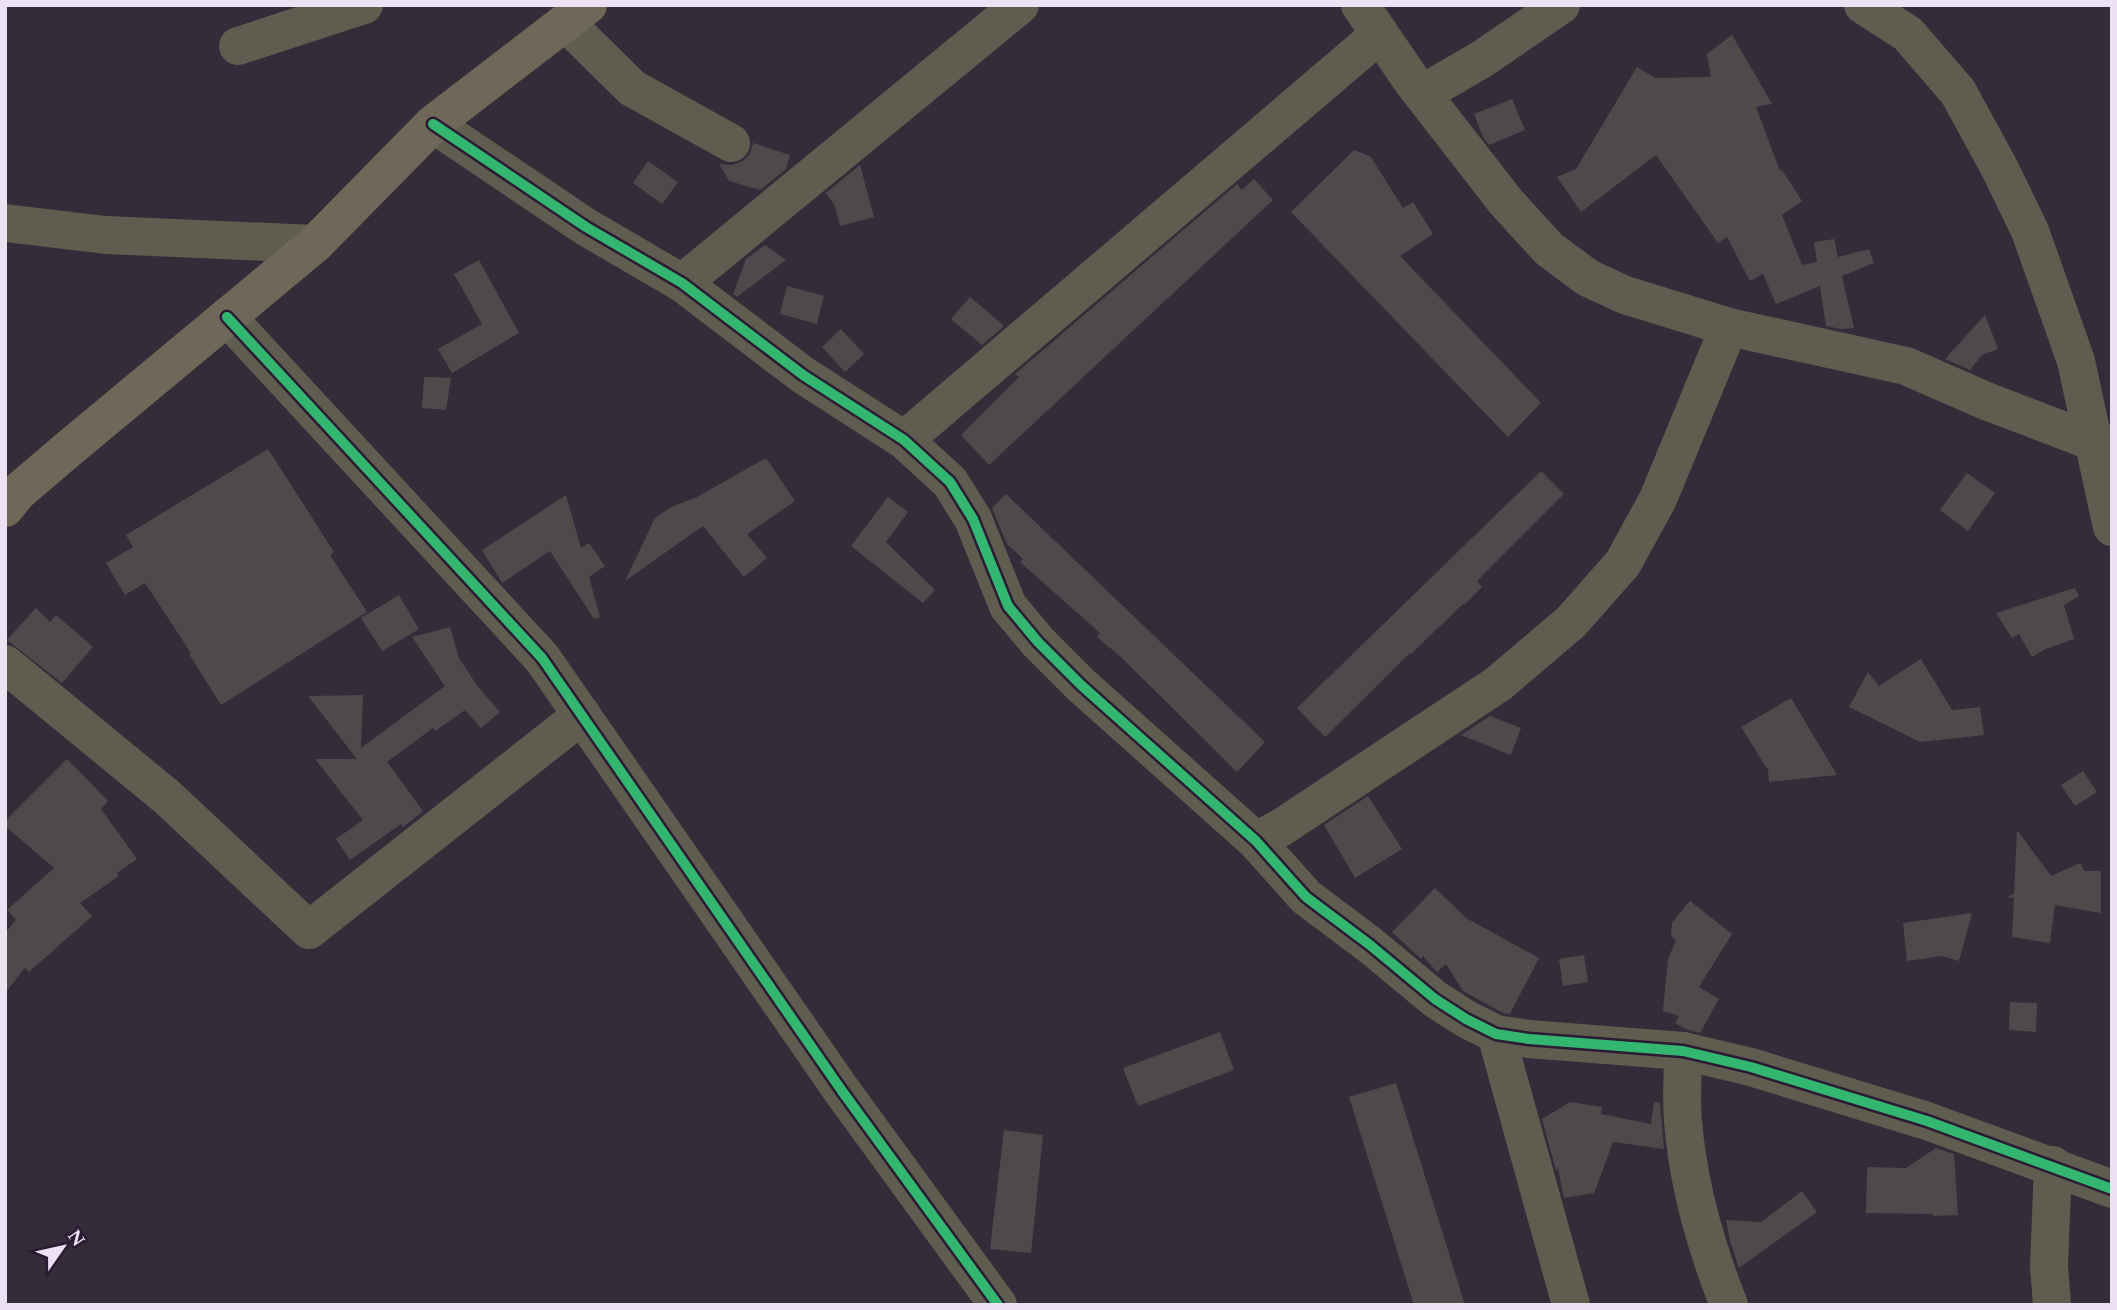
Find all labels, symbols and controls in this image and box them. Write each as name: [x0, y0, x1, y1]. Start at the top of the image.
north arrow: [28, 1212, 98, 1282]
text: N: [59, 1224, 92, 1253]

